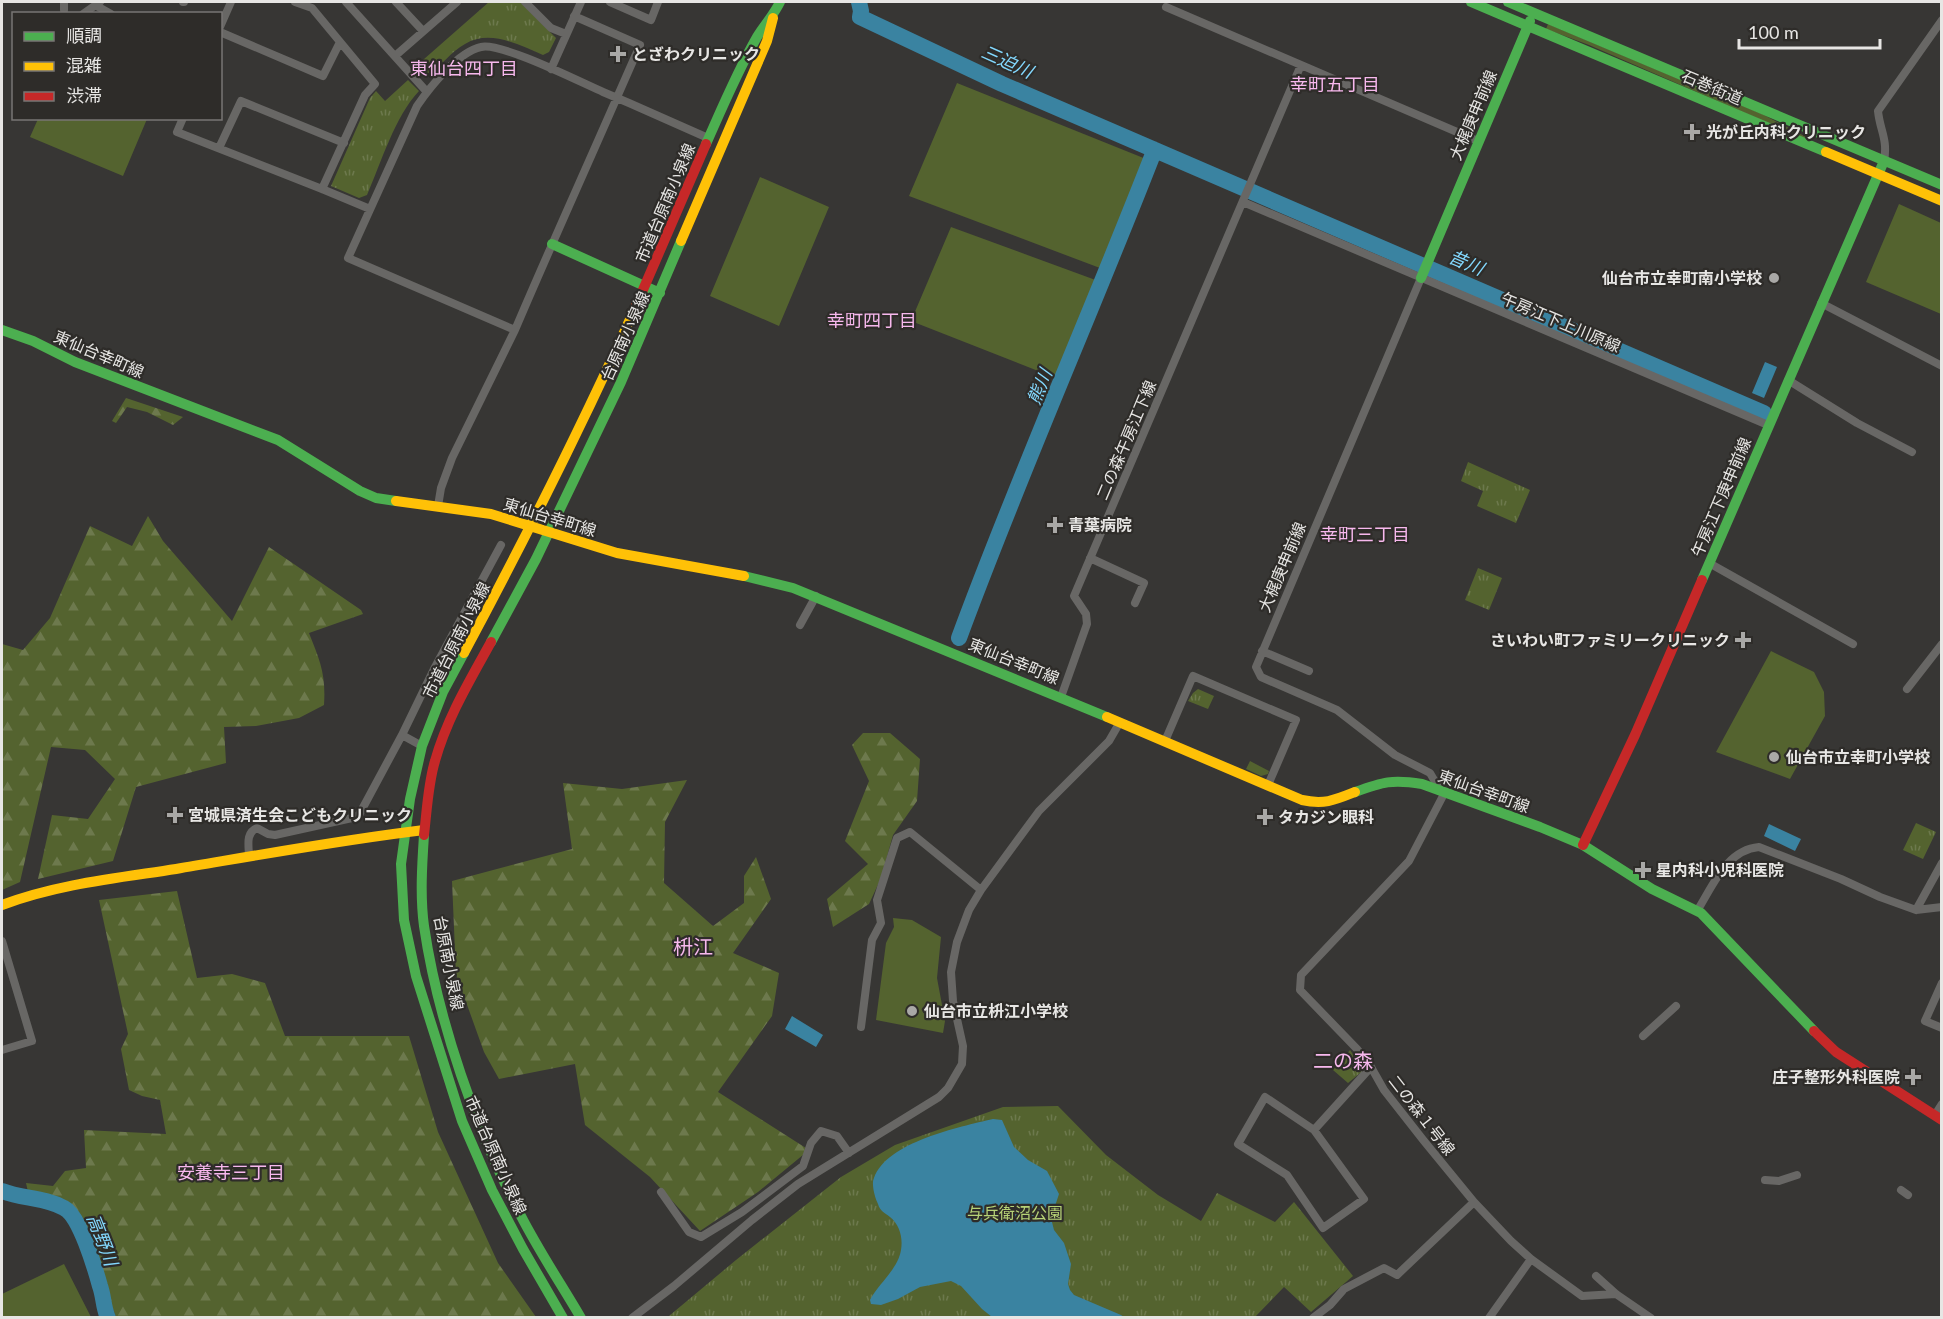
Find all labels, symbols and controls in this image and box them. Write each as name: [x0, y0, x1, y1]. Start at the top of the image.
legend: [12, 12, 222, 120]
scale bar: [1739, 12, 1880, 50]
text: 100 m: [1748, 21, 1799, 43]
text: 順調: [66, 24, 102, 46]
water label: 三迫川: [978, 40, 1038, 83]
place label: とざわクリニック: [632, 44, 760, 63]
marker: とざわクリニック: [609, 45, 627, 63]
text: 混雑: [66, 54, 102, 76]
district label: 東仙台四丁目: [410, 57, 518, 79]
street label: 石巻街道: [1679, 65, 1745, 108]
street label: 大梶庚申前線: [1445, 67, 1500, 163]
district label: 幸町五丁目: [1290, 73, 1380, 95]
text: 渋滞: [66, 84, 102, 106]
place label: 光が丘内科クリニック: [1706, 122, 1866, 141]
marker: 光が丘内科クリニック: [1683, 123, 1701, 141]
street label: 市道台原南小泉線: [631, 140, 698, 265]
water label: 昔川: [1446, 245, 1489, 280]
place label: 仙台市立幸町南小学校: [1601, 268, 1762, 287]
marker: 仙台市立幸町南小学校: [1767, 271, 1781, 285]
street label: 台原南小泉線: [596, 288, 653, 384]
street label: 午房江下上川原線: [1499, 288, 1624, 355]
district label: 幸町四丁目: [827, 309, 917, 331]
street label: 東仙台幸町線: [51, 326, 147, 381]
water label: 熊川: [1022, 364, 1057, 407]
street label: 二の森午房江下線: [1092, 377, 1159, 502]
street label: 午房江下庚申前線: [1687, 434, 1754, 559]
street label: 東仙台幸町線: [501, 493, 599, 540]
place label: 青葉病院: [1068, 515, 1132, 534]
marker: 青葉病院: [1046, 516, 1064, 534]
street label: 大梶庚申前線: [1254, 519, 1309, 615]
district label: 幸町三丁目: [1320, 523, 1410, 545]
street label: 市道台原南小泉線: [418, 578, 493, 701]
place label: さいわい町ファミリークリニック: [1490, 630, 1730, 649]
marker: さいわい町ファミリークリニック: [1734, 631, 1752, 649]
street label: 東仙台幸町線: [966, 634, 1062, 687]
place label: 仙台市立幸町小学校: [1785, 747, 1930, 766]
marker: 仙台市立幸町小学校: [1767, 750, 1781, 764]
street label: 東仙台幸町線: [1436, 765, 1533, 816]
place label: 宮城県済生会こどもクリニック: [188, 805, 412, 824]
marker: 宮城県済生会こどもクリニック: [166, 806, 184, 824]
place label: タカジン眼科: [1278, 807, 1374, 826]
marker: タカジン眼科: [1256, 808, 1274, 826]
place label: 星内科小児科医院: [1656, 860, 1784, 879]
marker: 星内科小児科医院: [1634, 861, 1652, 879]
street label: 台原南小泉線: [431, 914, 468, 1012]
district label: 枡江: [673, 934, 713, 958]
place label: 仙台市立枡江小学校: [923, 1001, 1068, 1020]
marker: 仙台市立枡江小学校: [905, 1004, 919, 1018]
district label: 二の森: [1313, 1048, 1373, 1072]
place label: 庄子整形外科医院: [1772, 1067, 1900, 1086]
marker: 庄子整形外科医院: [1904, 1068, 1922, 1086]
street label: 二の森１号線: [1385, 1071, 1459, 1158]
street label: 市道台原南小泉線: [462, 1092, 531, 1217]
district label: 安養寺三丁目: [177, 1161, 285, 1183]
park label: 与兵衛沼公園: [967, 1203, 1063, 1222]
water label: 高野川: [83, 1210, 124, 1271]

